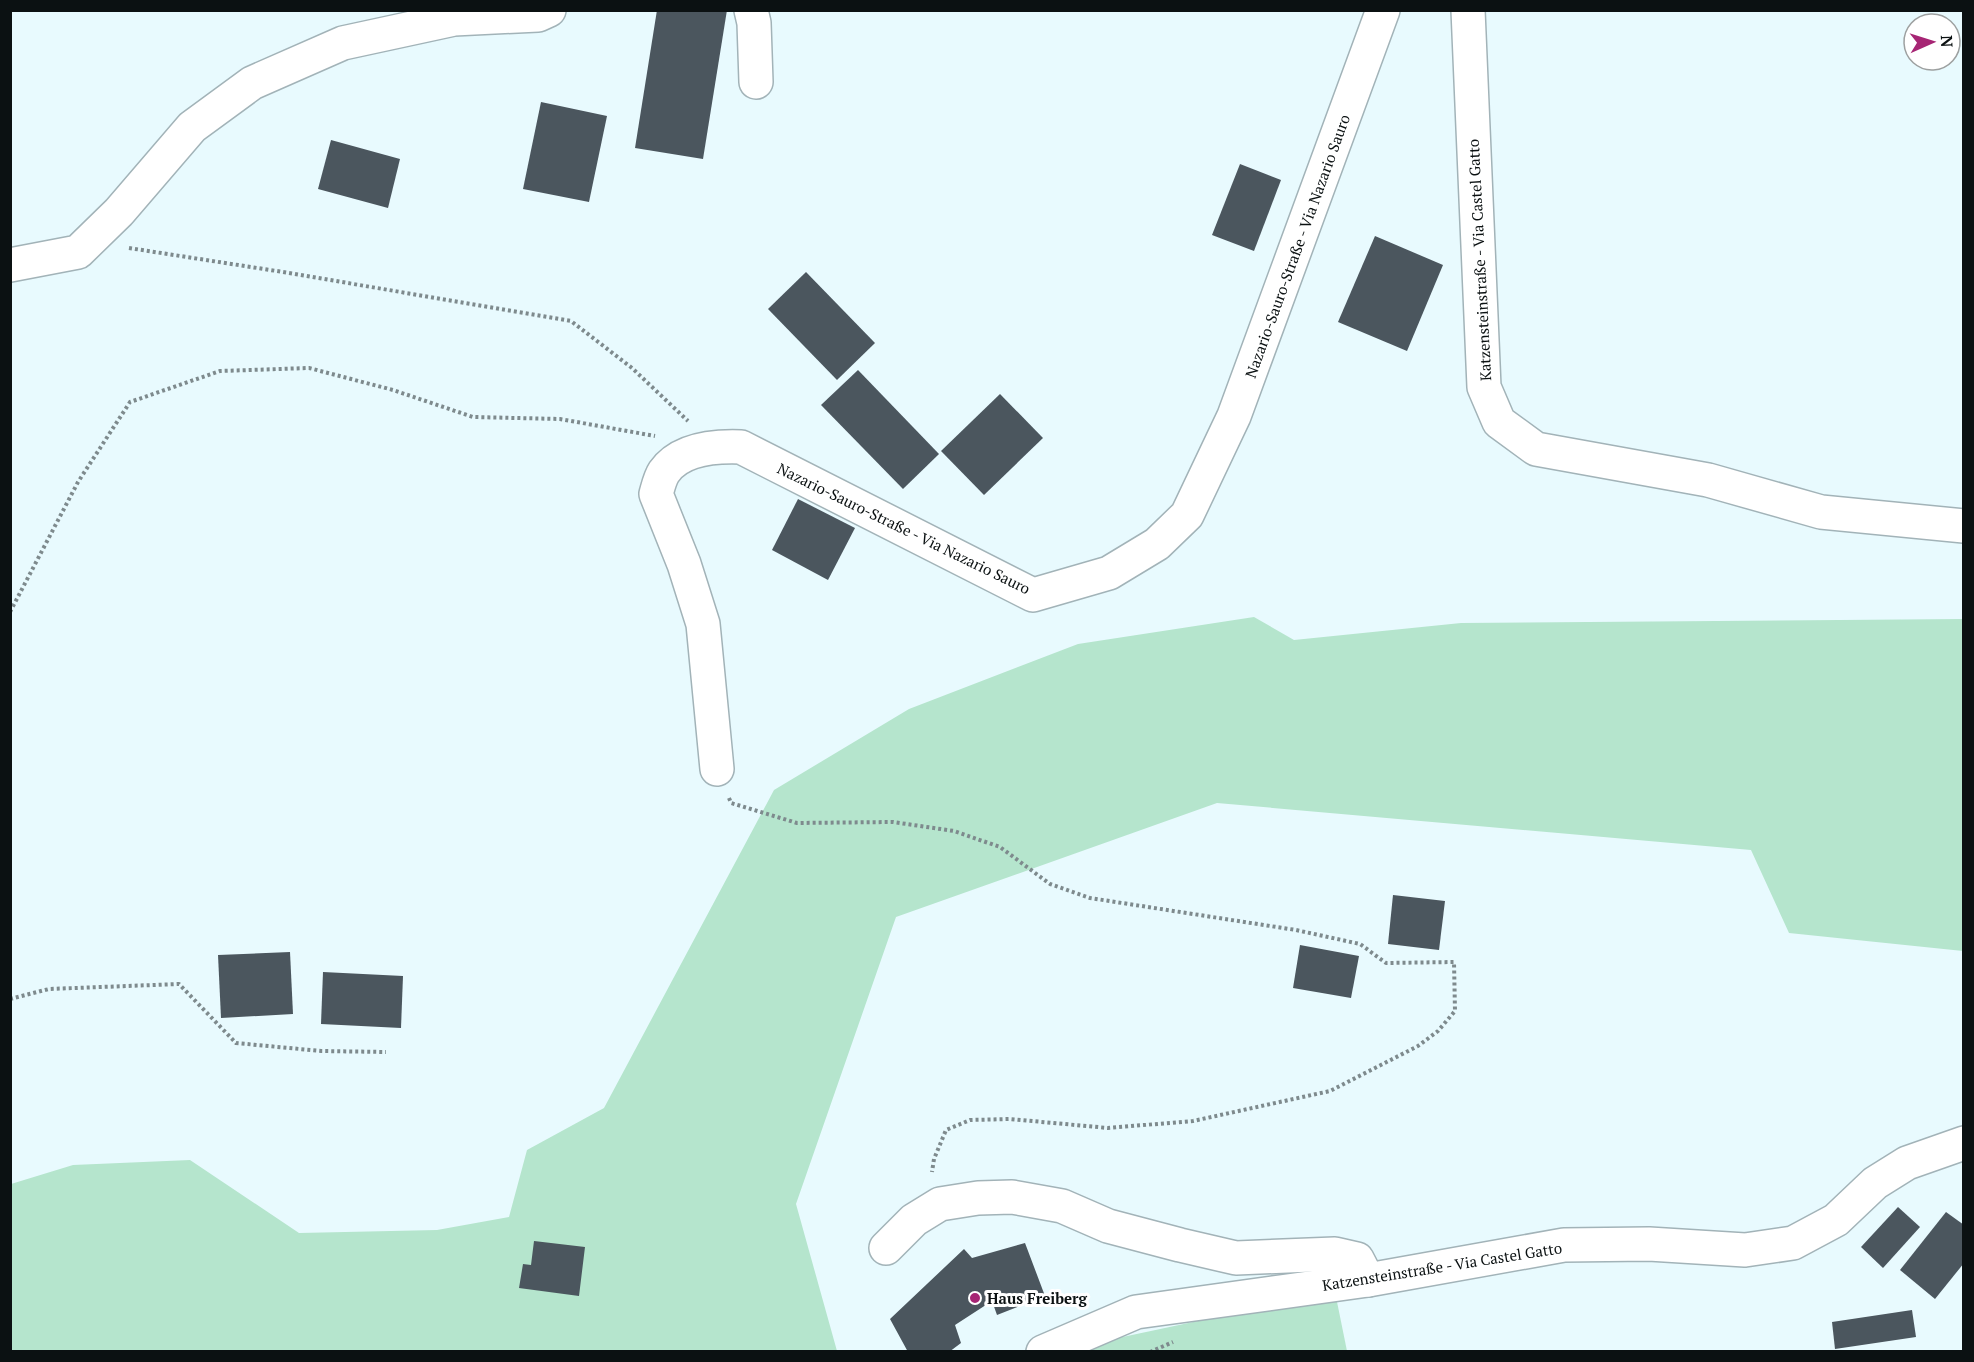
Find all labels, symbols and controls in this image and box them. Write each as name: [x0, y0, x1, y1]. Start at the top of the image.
north arrow: [1902, 12, 1962, 72]
text: N: [1936, 35, 1958, 48]
street label: Nazario-Sauro-Straße - Via Nazario Sauro: [1240, 111, 1354, 381]
street label: Katzensteinstraße - Via Castel Gatto: [1463, 138, 1495, 382]
street label: Nazario-Sauro-Straße - Via Nazario Sauro: [774, 458, 1034, 598]
street label: Katzensteinstraße - Via Castel Gatto: [1321, 1237, 1563, 1295]
place label: Haus Freiberg: [987, 1288, 1088, 1308]
marker: Haus Freiberg: [968, 1291, 982, 1305]

